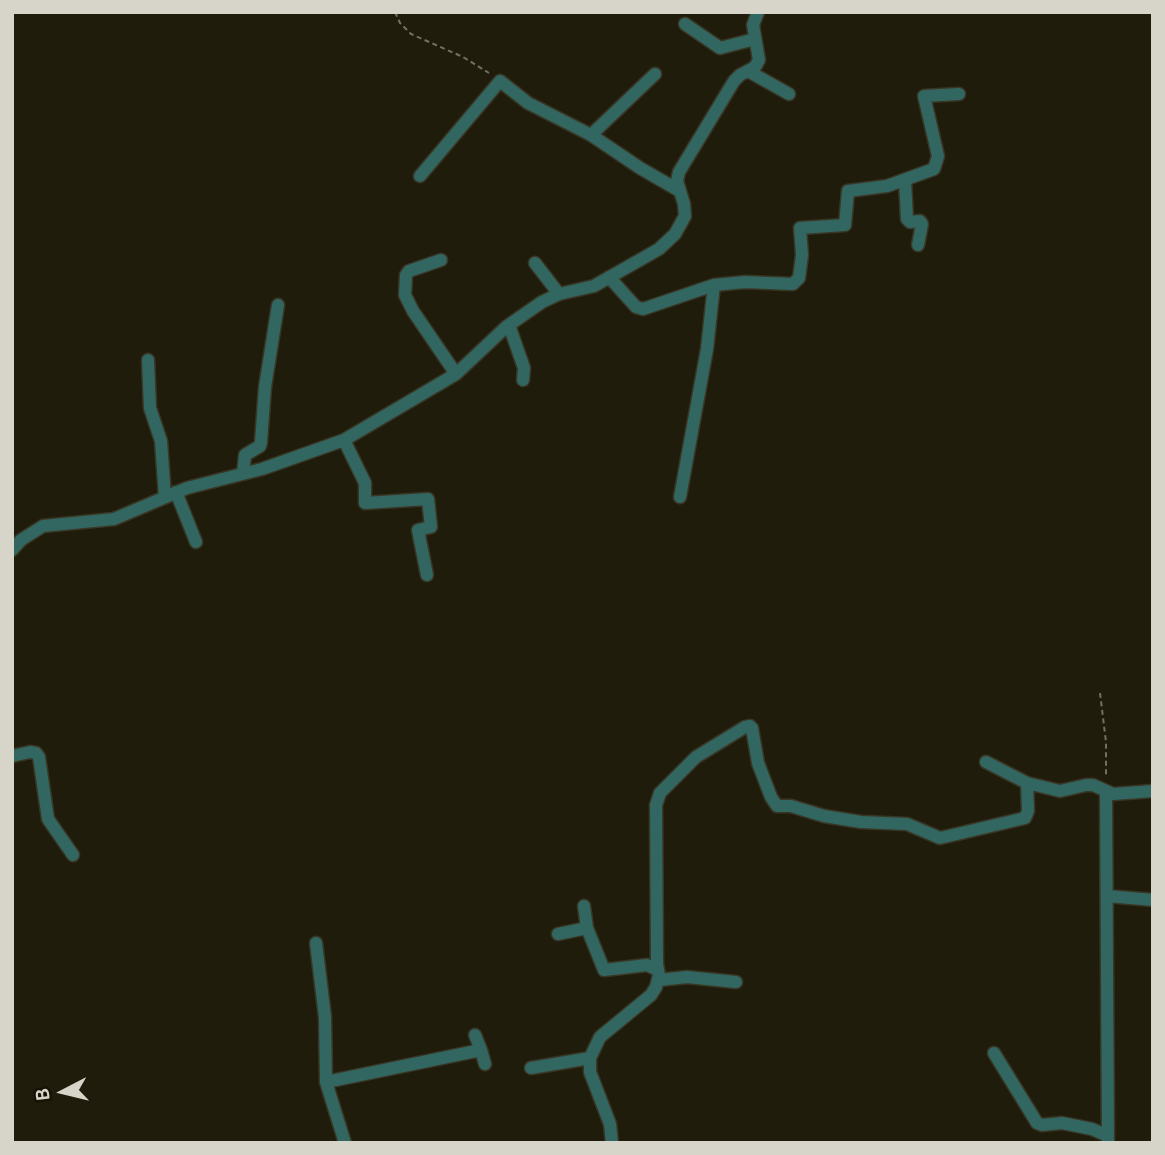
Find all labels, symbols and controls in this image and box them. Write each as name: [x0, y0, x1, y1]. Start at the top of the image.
north arrow: [28, 1057, 98, 1127]
text: B: [30, 1087, 54, 1102]

